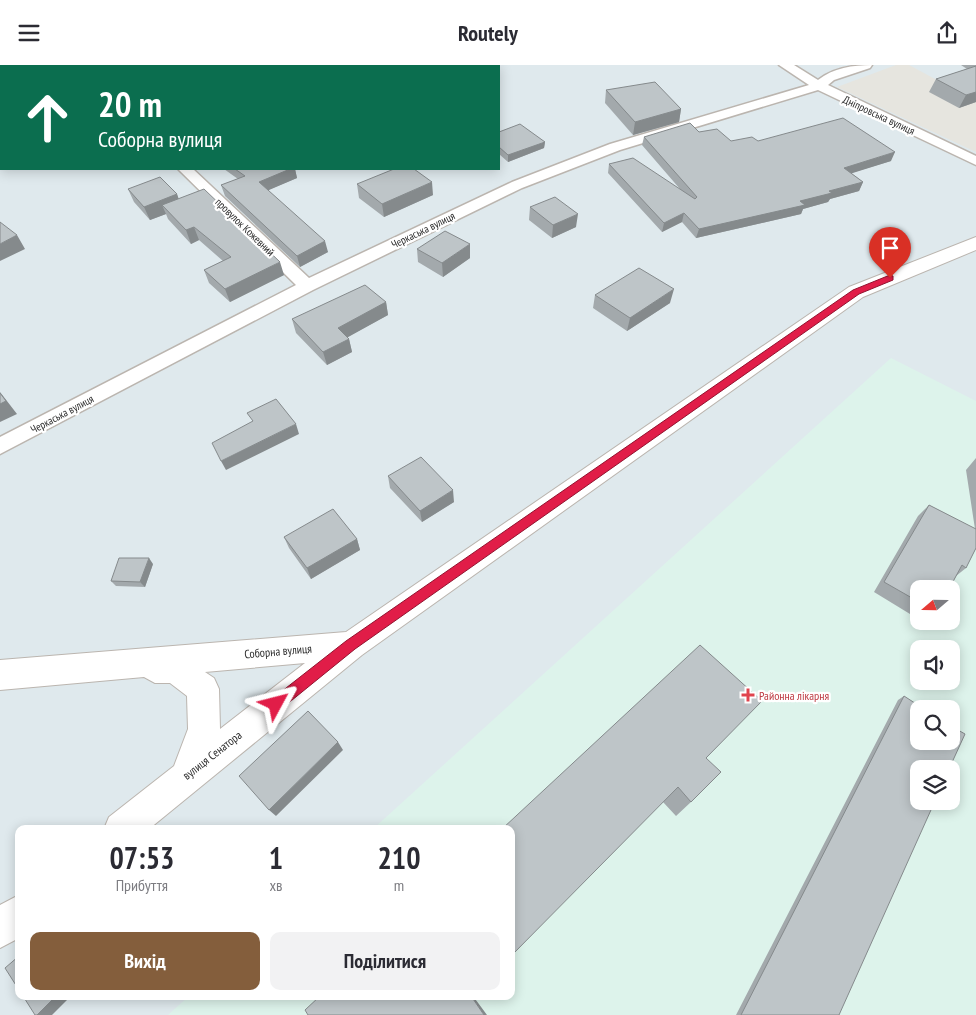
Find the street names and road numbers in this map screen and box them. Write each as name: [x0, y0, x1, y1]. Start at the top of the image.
street label: Дніпровська вулиця: [841, 92, 917, 138]
street label: провулок Кожевний: [212, 195, 278, 259]
street label: Черкаська вулиця: [389, 209, 457, 251]
street label: Черкаська вулиця: [28, 392, 96, 436]
street label: Соборна вулиця: [244, 641, 313, 661]
street label: вулиця Сенатора: [179, 727, 245, 783]

